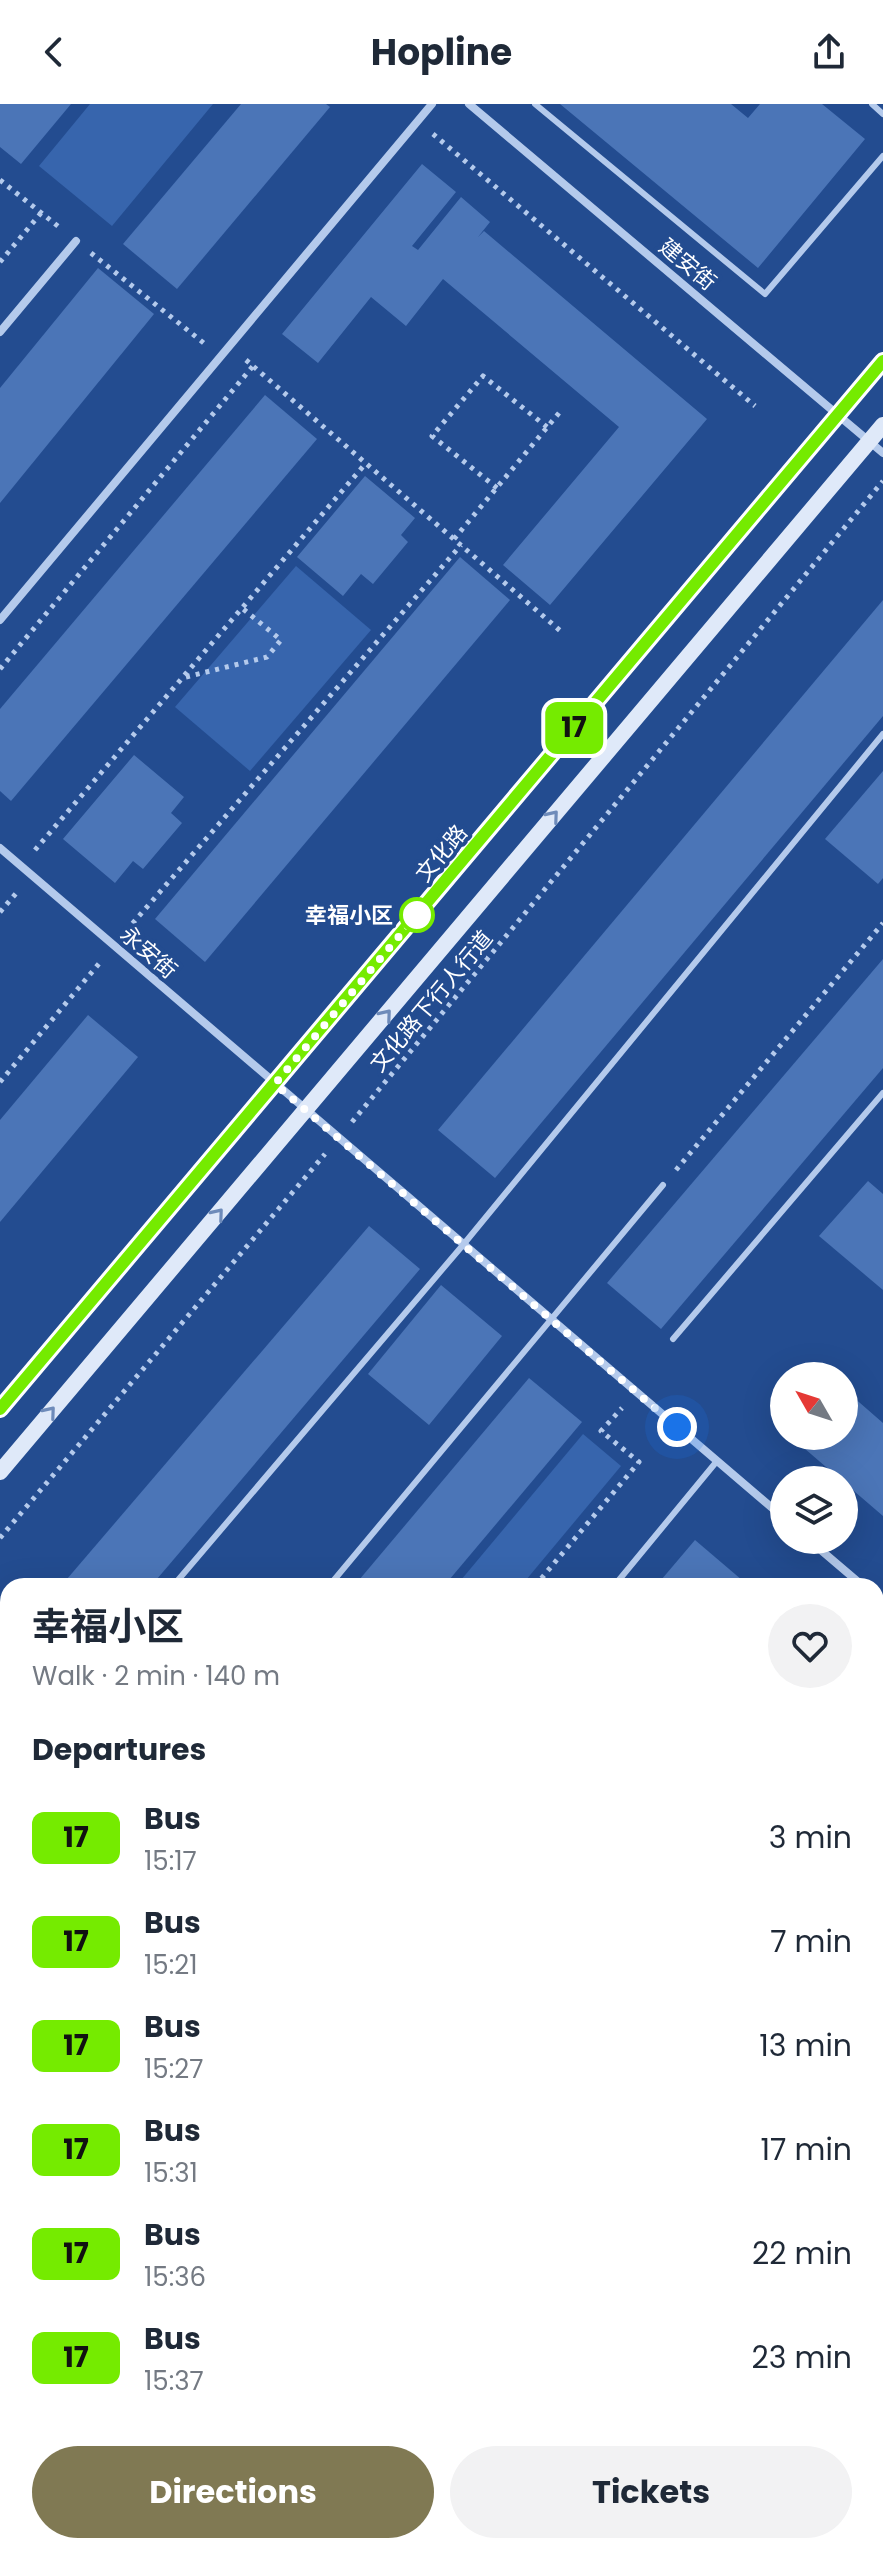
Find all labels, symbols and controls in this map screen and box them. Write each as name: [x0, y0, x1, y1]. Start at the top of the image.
text: Hopline: [371, 27, 512, 78]
icon: back: [32, 30, 76, 74]
icon: share: [807, 30, 851, 74]
street label: 建安街: [652, 231, 723, 297]
line badge: 17: [538, 702, 610, 754]
text: 17: [561, 708, 587, 747]
one-way arrow: [544, 811, 558, 825]
street label: 文化路: [408, 818, 474, 889]
marker: 幸福小区: [400, 898, 434, 932]
place label: 幸福小区: [305, 900, 393, 931]
street label: 永安街: [114, 919, 184, 986]
street label: 文化路下行人行道: [363, 924, 500, 1079]
one-way arrow: [376, 1010, 391, 1024]
one-way arrow: [208, 1208, 223, 1223]
north arrow: [770, 1362, 858, 1450]
map controls: [770, 1362, 858, 1554]
one-way arrow: [40, 1407, 55, 1421]
your location: [657, 1407, 697, 1447]
button: layers: [770, 1466, 858, 1554]
text: 幸福小区: [32, 1600, 184, 1653]
button: heart: [768, 1604, 852, 1688]
text: Walk · 2 min · 140 m: [32, 1658, 280, 1694]
text: Departures: [32, 1728, 206, 1771]
text: Bus: [144, 1797, 201, 1840]
text: 3 min: [769, 1816, 852, 1859]
text: 17: [63, 1818, 89, 1857]
text: 15:17: [144, 1843, 197, 1879]
text: Bus: [144, 1901, 201, 1944]
text: 7 min: [770, 1920, 852, 1963]
text: 17: [63, 1922, 89, 1961]
text: 15:21: [144, 1947, 197, 1983]
text: Bus: [144, 2005, 201, 2048]
text: 13 min: [759, 2024, 852, 2067]
text: 17: [63, 2026, 89, 2065]
text: 15:27: [144, 2051, 203, 2087]
text: Bus: [144, 2109, 201, 2152]
text: 17 min: [761, 2128, 852, 2171]
text: 17: [63, 2130, 89, 2169]
text: 15:31: [144, 2155, 198, 2191]
text: Bus: [144, 2213, 201, 2256]
text: 22 min: [752, 2232, 852, 2275]
text: 17: [63, 2234, 89, 2273]
text: 15:36: [144, 2259, 206, 2295]
text: Bus: [144, 2317, 201, 2360]
text: 23 min: [752, 2336, 852, 2379]
text: 17: [63, 2338, 89, 2377]
text: 15:37: [144, 2363, 204, 2399]
button: Directions: [32, 2446, 434, 2538]
button: Tickets: [450, 2446, 852, 2538]

